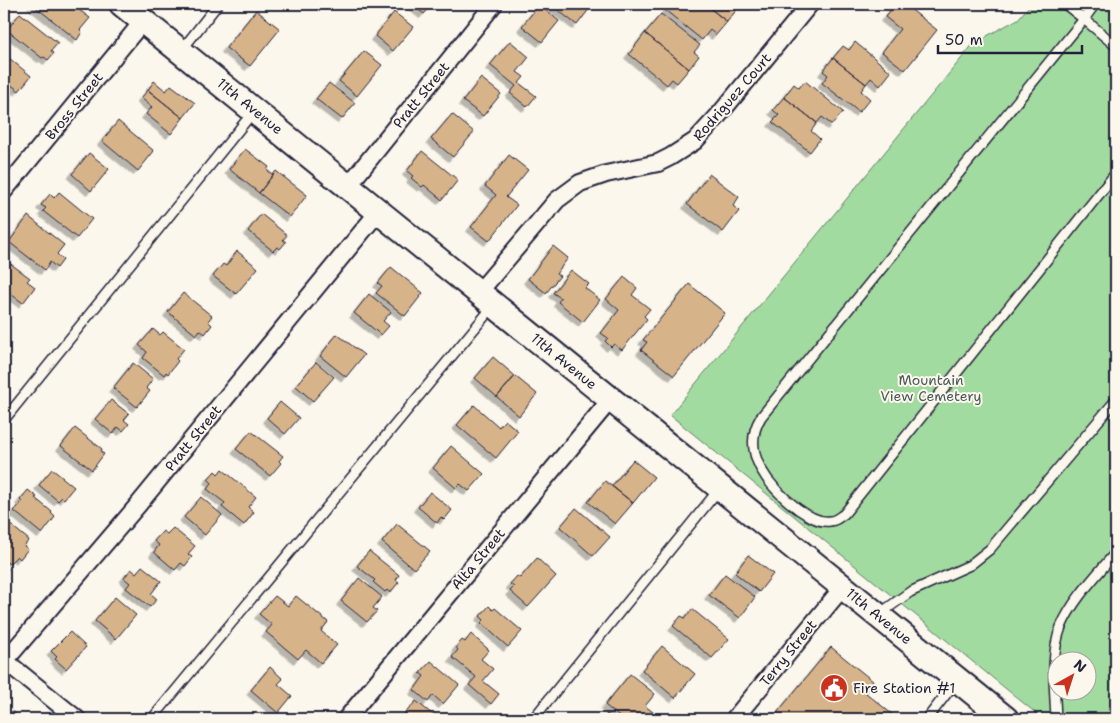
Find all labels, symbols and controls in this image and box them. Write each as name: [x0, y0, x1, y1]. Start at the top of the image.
scale bar: [938, 22, 1081, 54]
text: 50 m: [945, 30, 983, 50]
street label: Rodriguez Court: [689, 49, 775, 145]
street label: Pratt Street: [389, 58, 453, 132]
street label: Bross Street: [41, 69, 107, 143]
street label: 11th Avenue: [213, 74, 287, 138]
street label: 11th Avenue: [527, 329, 601, 393]
park label: Mountain View Cemetery: [880, 371, 982, 405]
street label: Pratt Street: [161, 401, 225, 475]
street label: Alta Street: [447, 525, 509, 593]
street label: 11th Avenue: [842, 584, 916, 648]
street label: Terry Street: [756, 616, 820, 690]
north arrow: [1048, 650, 1098, 700]
text: N: [1070, 655, 1090, 676]
public building icon: Fire Station #1: [819, 673, 849, 703]
place label: Fire Station #1: [853, 679, 955, 697]

